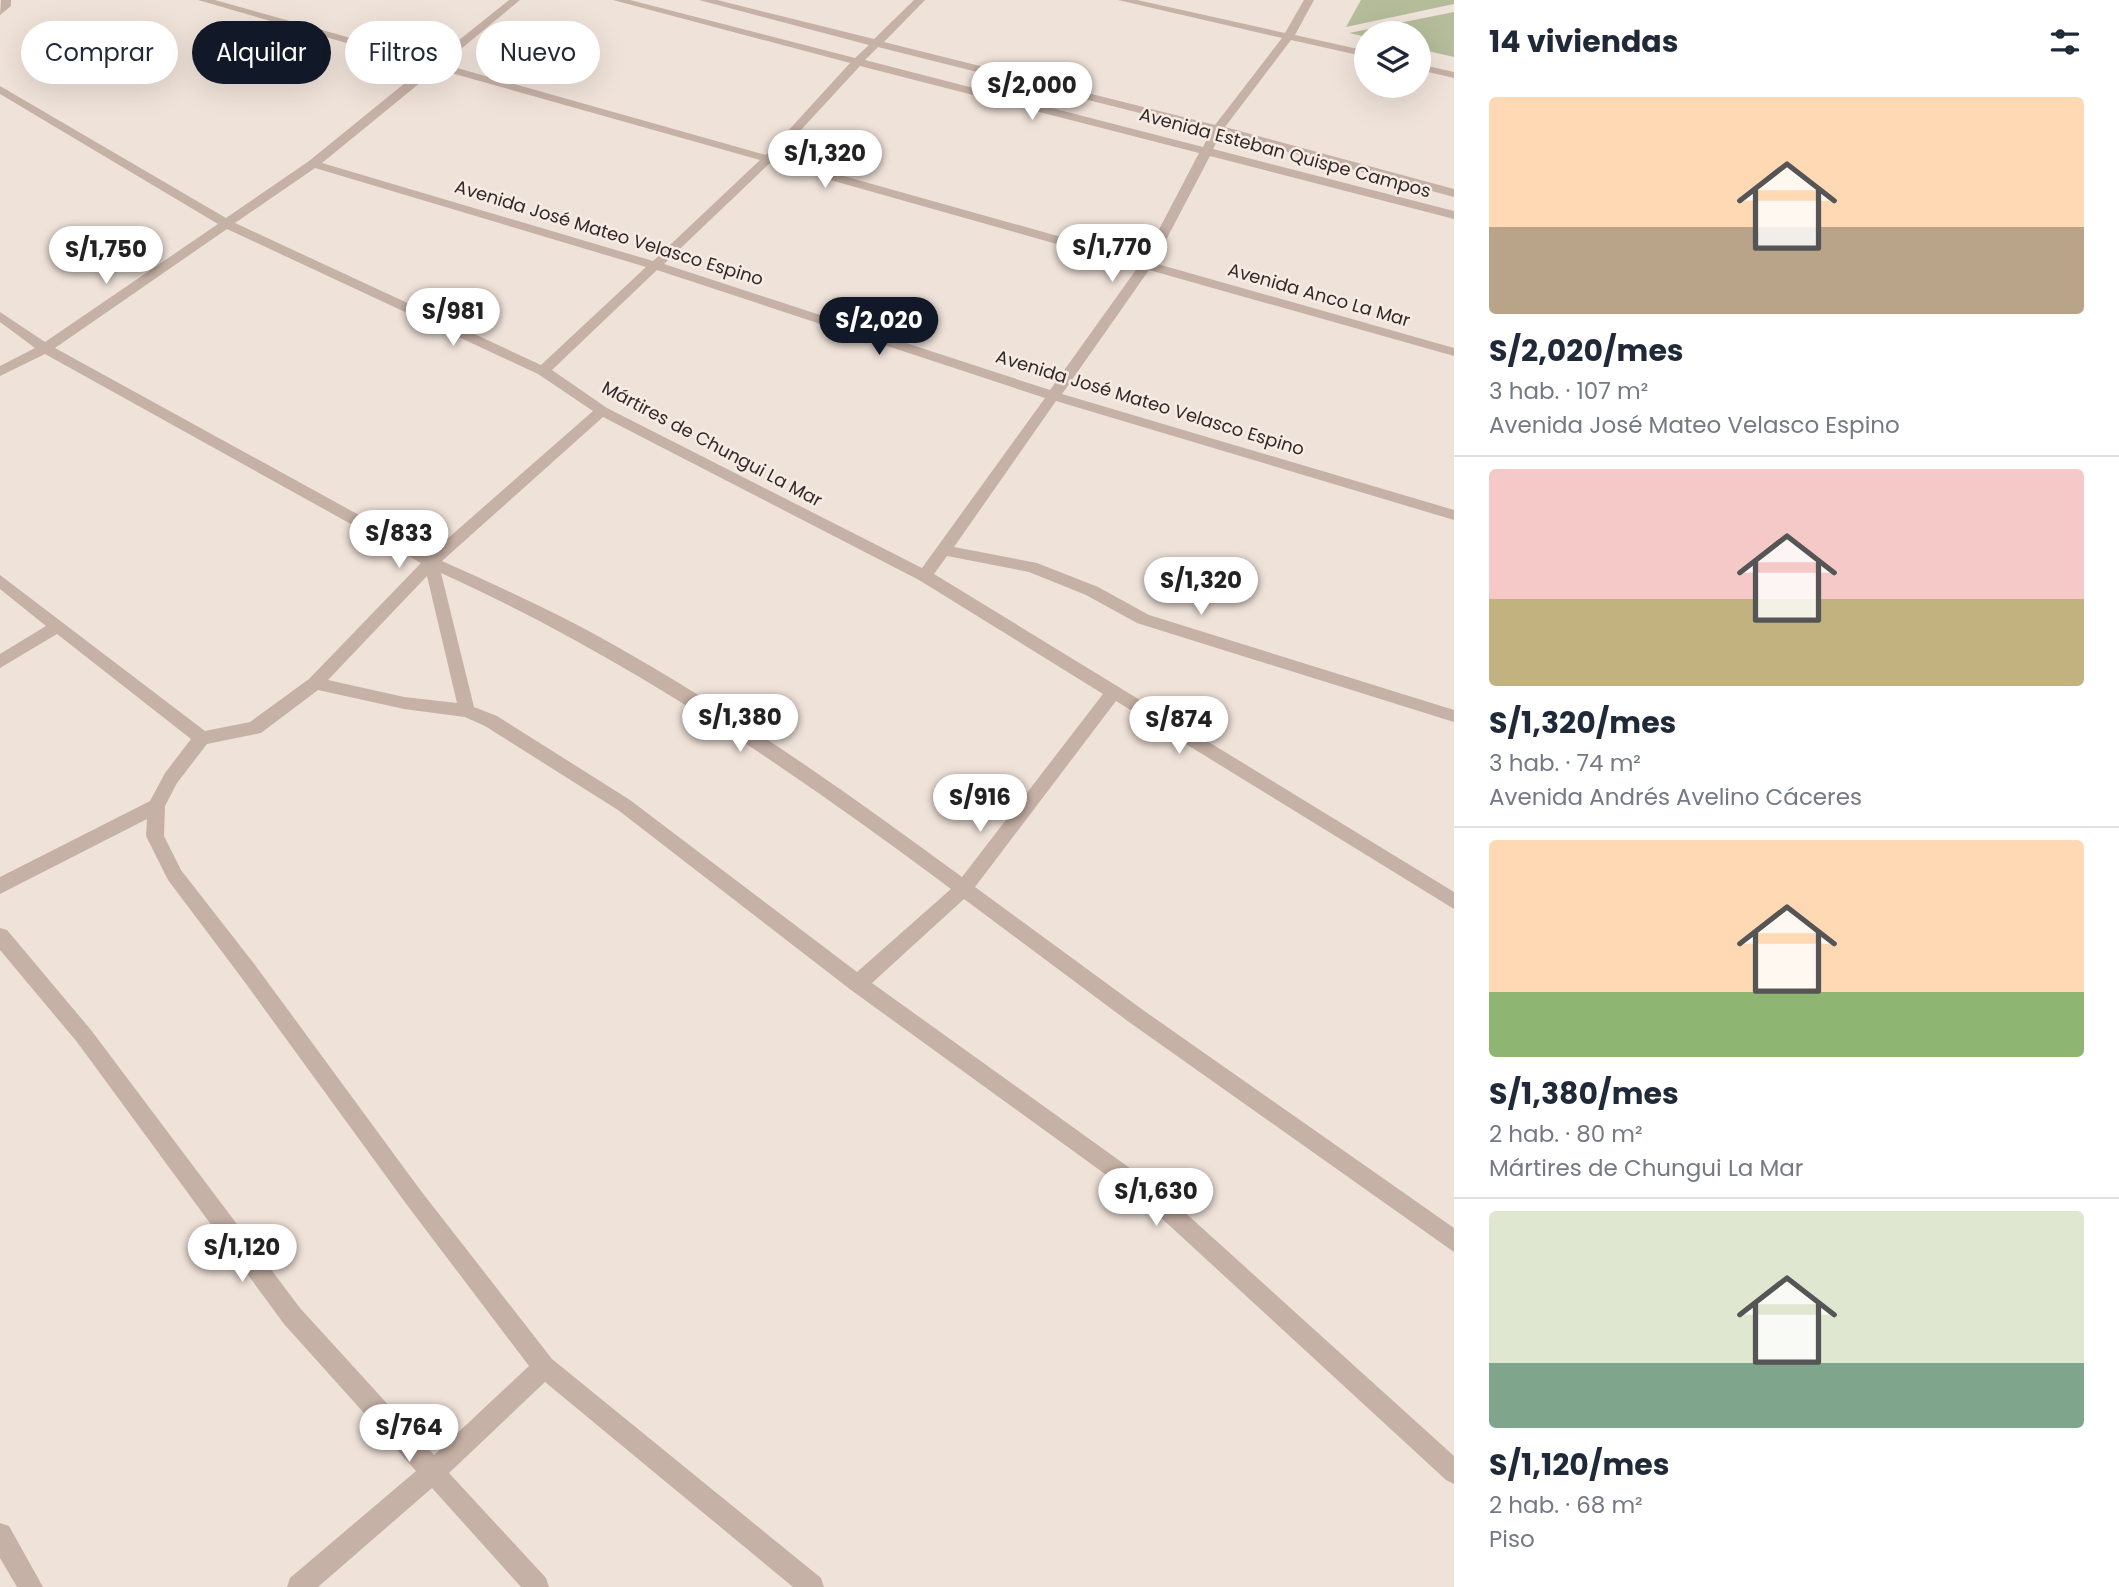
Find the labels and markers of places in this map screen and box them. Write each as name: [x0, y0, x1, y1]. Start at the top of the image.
pin: S/2,000: [967, 62, 1097, 122]
pin: S/1,320: [760, 130, 890, 190]
pin: S/1,770: [1047, 224, 1177, 284]
pin: S/1,750: [41, 226, 171, 286]
pin: S/981: [404, 288, 502, 348]
pin: S/2,020: [814, 298, 944, 357]
pin: S/833: [350, 510, 448, 570]
pin: S/1,320: [1136, 558, 1266, 617]
pin: S/1,380: [675, 694, 805, 754]
pin: S/874: [1130, 696, 1228, 756]
pin: S/916: [931, 774, 1029, 834]
pin: S/1,630: [1091, 1168, 1221, 1228]
pin: S/1,120: [177, 1224, 307, 1284]
pin: S/764: [360, 1404, 458, 1464]

